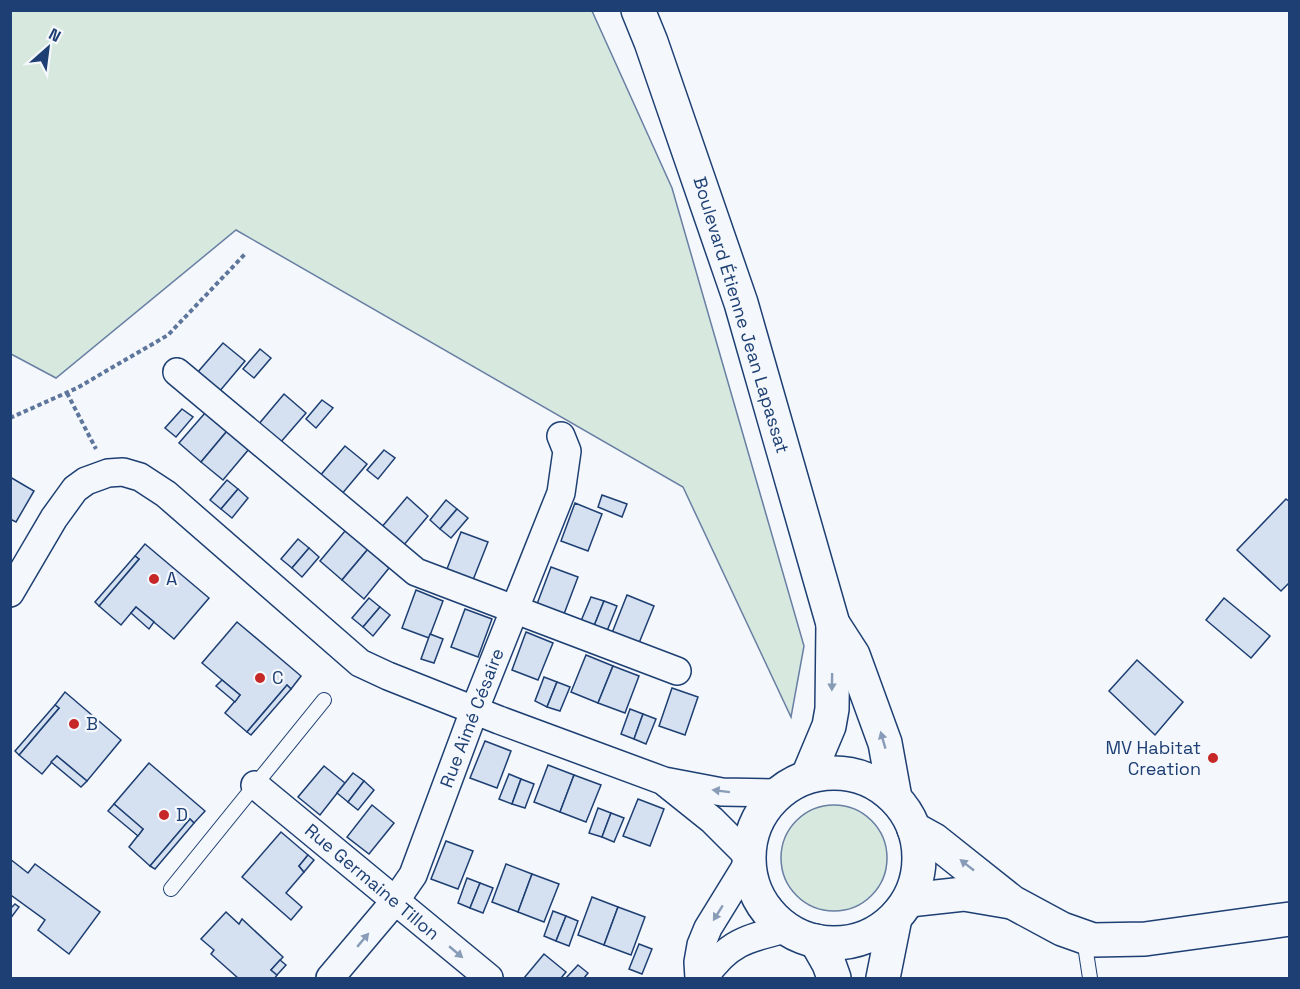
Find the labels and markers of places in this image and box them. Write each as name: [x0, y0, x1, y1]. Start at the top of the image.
place label: A: [166, 567, 177, 590]
marker: A: [147, 572, 161, 586]
place label: C: [272, 666, 284, 689]
marker: C: [253, 671, 267, 685]
place label: B: [86, 712, 98, 735]
marker: B: [67, 717, 81, 731]
place label: MV Habitat Creation: [1105, 736, 1201, 780]
marker: MV Habitat Creation: [1206, 751, 1220, 765]
place label: D: [176, 803, 188, 826]
marker: D: [157, 808, 171, 822]

